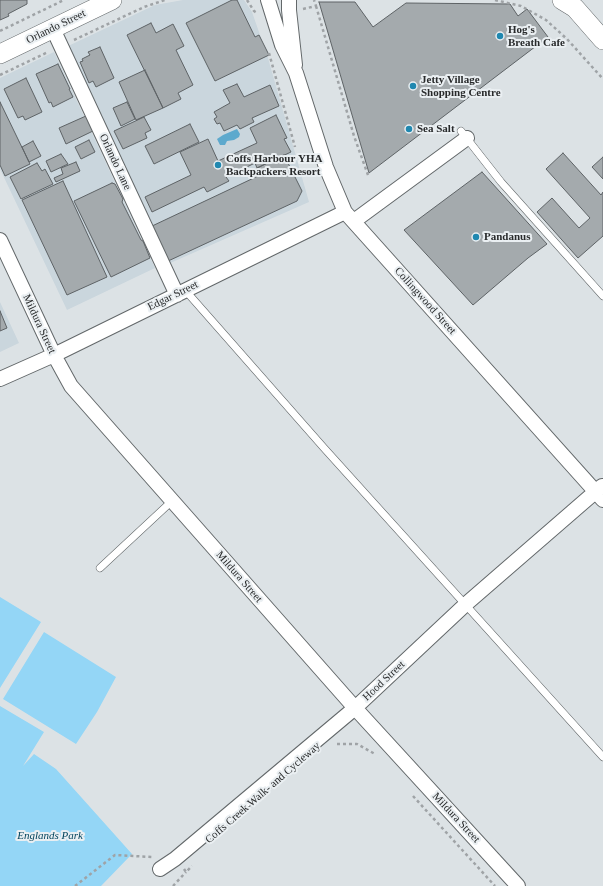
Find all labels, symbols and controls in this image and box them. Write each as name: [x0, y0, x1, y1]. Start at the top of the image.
street label: Orlando Street: [24, 7, 88, 47]
place label: Hog's Breath Cafe: [508, 23, 565, 49]
marker: Hog's Breath Cafe: [495, 31, 505, 41]
place label: Jetty Village Shopping Centre: [421, 73, 501, 99]
marker: Jetty Village Shopping Centre: [408, 81, 418, 91]
place label: Sea Salt: [417, 122, 455, 136]
marker: Sea Salt: [404, 124, 414, 134]
street label: Orlando Lane: [96, 132, 134, 192]
place label: Coffs Harbour YHA Backpackers Resort: [226, 152, 323, 178]
marker: Coffs Harbour YHA Backpackers Resort: [213, 160, 223, 170]
place label: Pandanus: [484, 230, 530, 244]
marker: Pandanus: [471, 232, 481, 242]
street label: Collingwood Street: [391, 265, 459, 337]
street label: Edgar Street: [146, 278, 200, 314]
street label: Mildura Street: [20, 292, 58, 356]
street label: Mildura Street: [213, 549, 265, 605]
street label: Hood Street: [360, 658, 408, 704]
street label: Coffs Creek Walk- and Cycleway: [203, 739, 323, 847]
street label: Mildura Street: [429, 790, 483, 846]
park label: Englands Park: [17, 829, 83, 843]

